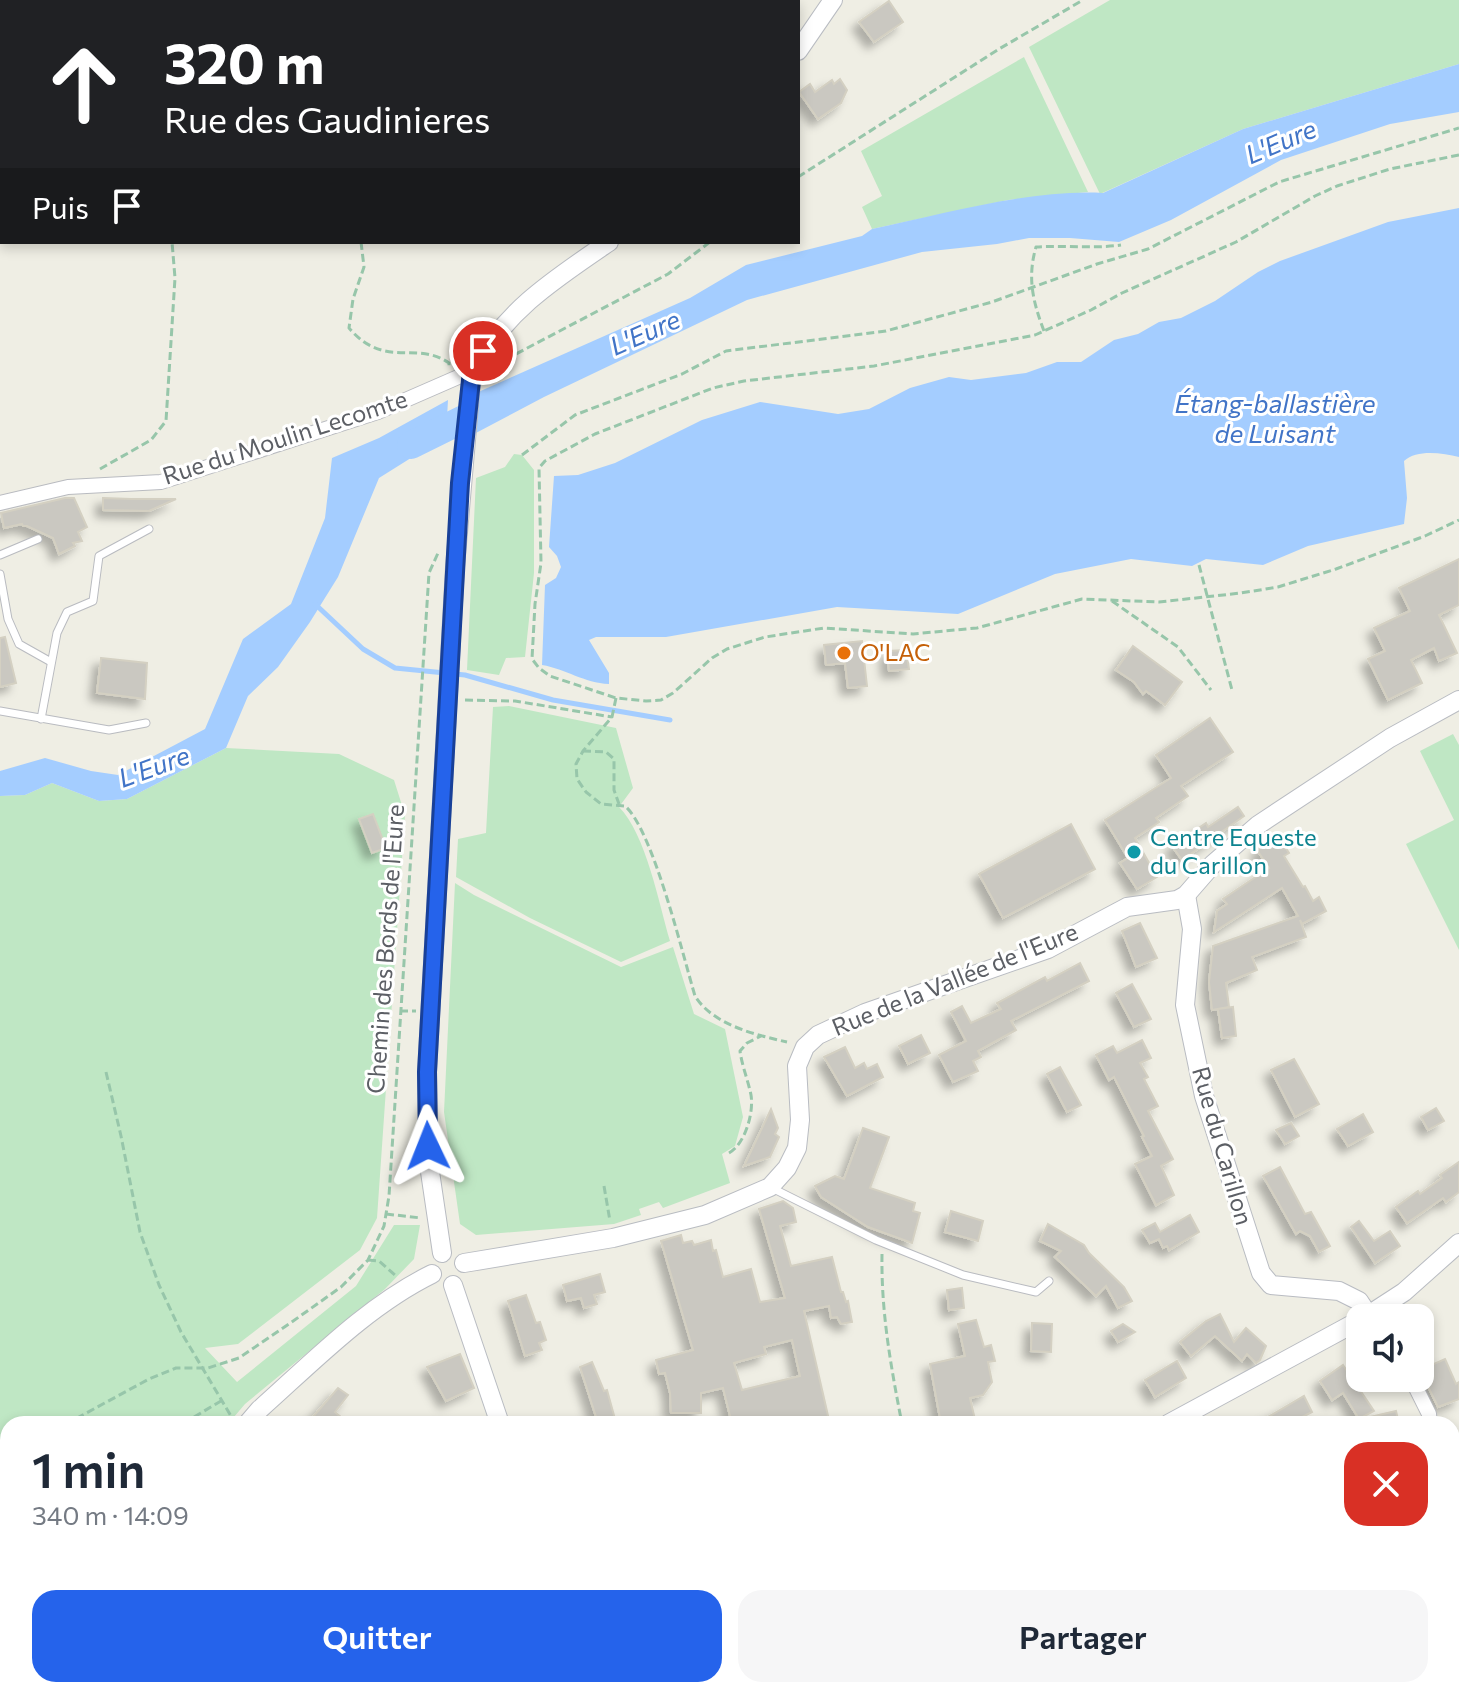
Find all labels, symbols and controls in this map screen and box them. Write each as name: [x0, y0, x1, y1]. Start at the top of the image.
text: 320 m: [164, 27, 325, 96]
icon: ahead: [32, 32, 136, 136]
text: Rue des Gaudinieres: [164, 96, 490, 140]
water label: L'Eure: [1240, 112, 1321, 169]
icon: arrive: [105, 184, 149, 228]
text: Puis: [32, 188, 89, 225]
water label: L'Eure: [604, 302, 685, 361]
pin: [449, 317, 517, 385]
icon: arrive: [461, 329, 505, 373]
street label: Rue du Moulin Lecomte: [158, 383, 411, 490]
water label: Étang-ballastière de Luisant: [1174, 387, 1376, 448]
place label: O'LAC: [860, 637, 930, 666]
marker: O'LAC: [835, 644, 853, 662]
water label: L'Eure: [114, 738, 194, 793]
street label: Chemin des Bords de l'Eure: [360, 803, 409, 1095]
place label: Centre Equeste du Carillon: [1150, 822, 1317, 879]
marker: Centre Equeste du Carillon: [1125, 843, 1143, 861]
street label: Rue de la Vallée de l'Eure: [827, 916, 1082, 1041]
street label: Rue du Carillon: [1187, 1063, 1260, 1228]
position arrow: [386, 1104, 470, 1188]
map controls: [1346, 1304, 1434, 1392]
button: sound: [1346, 1304, 1434, 1392]
text: 1 min: [32, 1439, 145, 1498]
button: close: [1344, 1442, 1428, 1526]
text: 340 m · 14:09: [32, 1499, 189, 1530]
button: Quitter: [32, 1590, 722, 1682]
button: Partager: [738, 1590, 1428, 1682]

